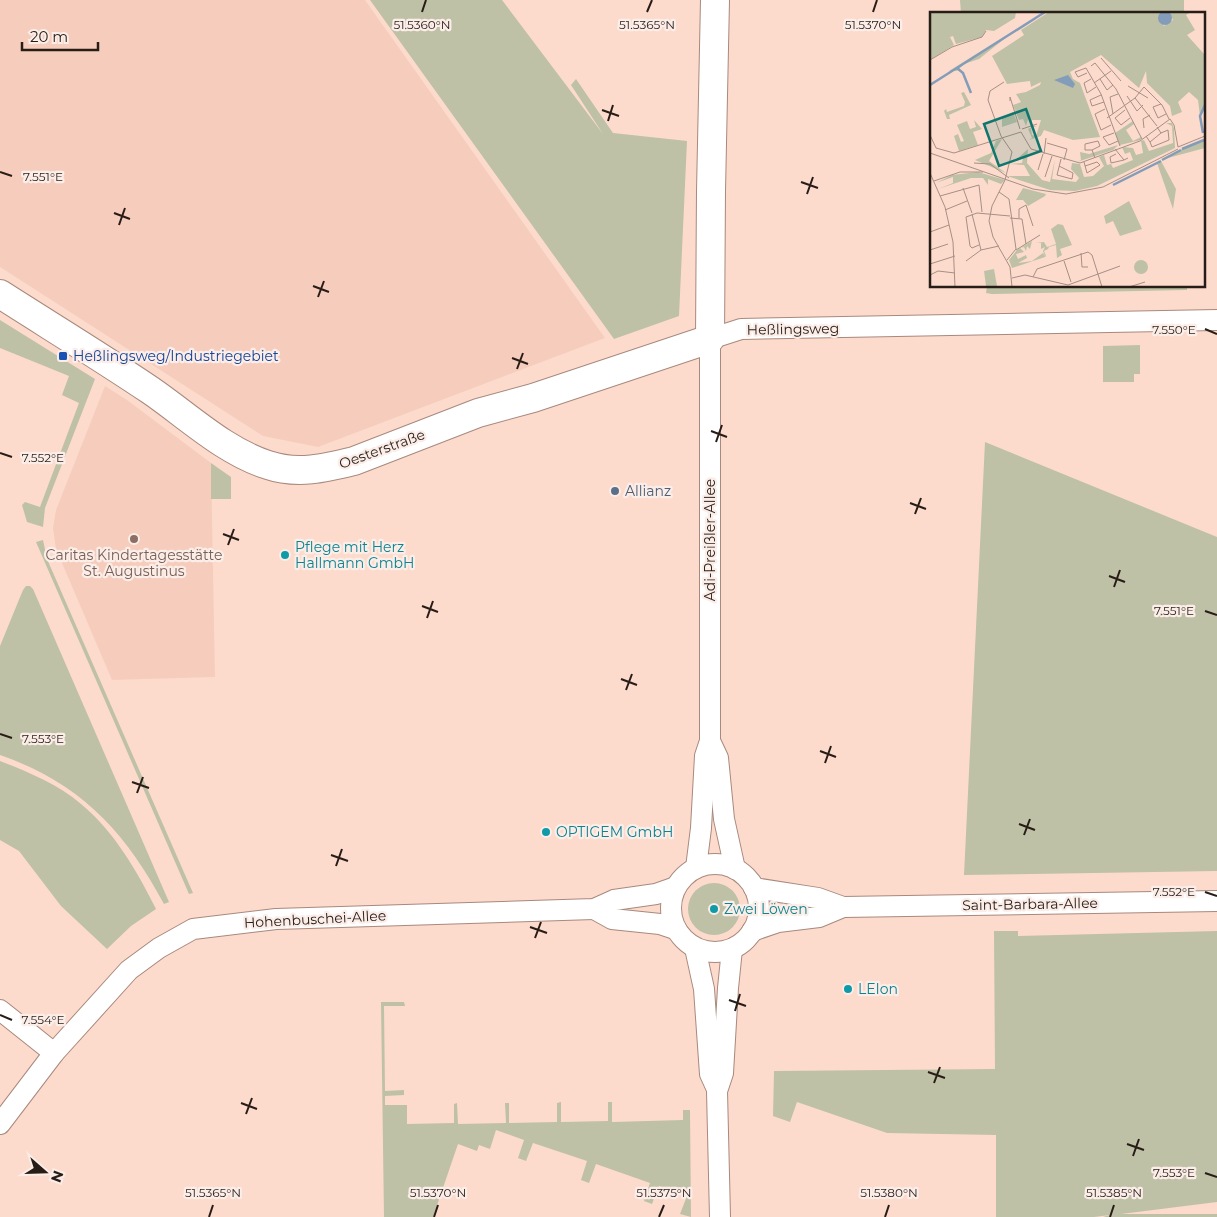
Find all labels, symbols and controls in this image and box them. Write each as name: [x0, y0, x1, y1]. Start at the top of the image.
inset map: [930, 12, 1204, 288]
text: 51.5360°N: [393, 17, 451, 32]
text: 51.5365°N: [619, 17, 675, 32]
text: 51.5370°N: [845, 17, 901, 32]
scale bar: [22, 20, 99, 52]
text: 20 m: [30, 27, 68, 46]
text: 7.551°E: [23, 169, 63, 184]
street label: Heßlingsweg: [747, 319, 839, 339]
text: 7.550°E: [1152, 322, 1196, 337]
place label: Heßlingsweg/Industriegebiet: [73, 347, 279, 365]
marker: Heßlingsweg/Industriegebiet: [57, 350, 69, 362]
street label: Oesterstraße: [337, 425, 427, 473]
text: 7.552°E: [22, 450, 64, 465]
street label: Adi-Preißler-Allee: [701, 479, 719, 601]
place label: Allianz: [625, 482, 671, 500]
marker: Allianz: [609, 485, 621, 497]
marker: Caritas Kindertagesstätte St. Augustinus: [128, 533, 140, 545]
place label: Pflege mit Herz Hallmann GmbH: [295, 538, 414, 572]
place label: Caritas Kindertagesstätte St. Augustinus: [46, 546, 222, 580]
marker: Pflege mit Herz Hallmann GmbH: [279, 549, 291, 561]
text: 7.551°E: [1154, 603, 1194, 618]
text: 7.553°E: [22, 731, 64, 746]
place label: OPTIGEM GmbH: [556, 823, 673, 841]
marker: OPTIGEM GmbH: [540, 826, 552, 838]
text: 7.552°E: [1153, 884, 1195, 899]
street label: Saint-Barbara-Allee: [962, 894, 1098, 914]
place label: Zwei Löwen: [724, 900, 808, 918]
marker: Zwei Löwen: [708, 903, 720, 915]
street label: Hohenbuschei-Allee: [243, 906, 387, 932]
place label: LEIon: [858, 980, 898, 998]
marker: LEIon: [842, 983, 854, 995]
text: 7.554°E: [21, 1012, 65, 1027]
north arrow: [20, 1147, 70, 1197]
text: 7.553°E: [1153, 1165, 1195, 1180]
text: N: [47, 1168, 68, 1185]
text: 51.5365°N: [185, 1185, 241, 1200]
text: 51.5370°N: [410, 1185, 466, 1200]
text: 51.5375°N: [636, 1185, 692, 1200]
text: 51.5380°N: [860, 1185, 918, 1200]
text: 51.5385°N: [1086, 1185, 1142, 1200]

